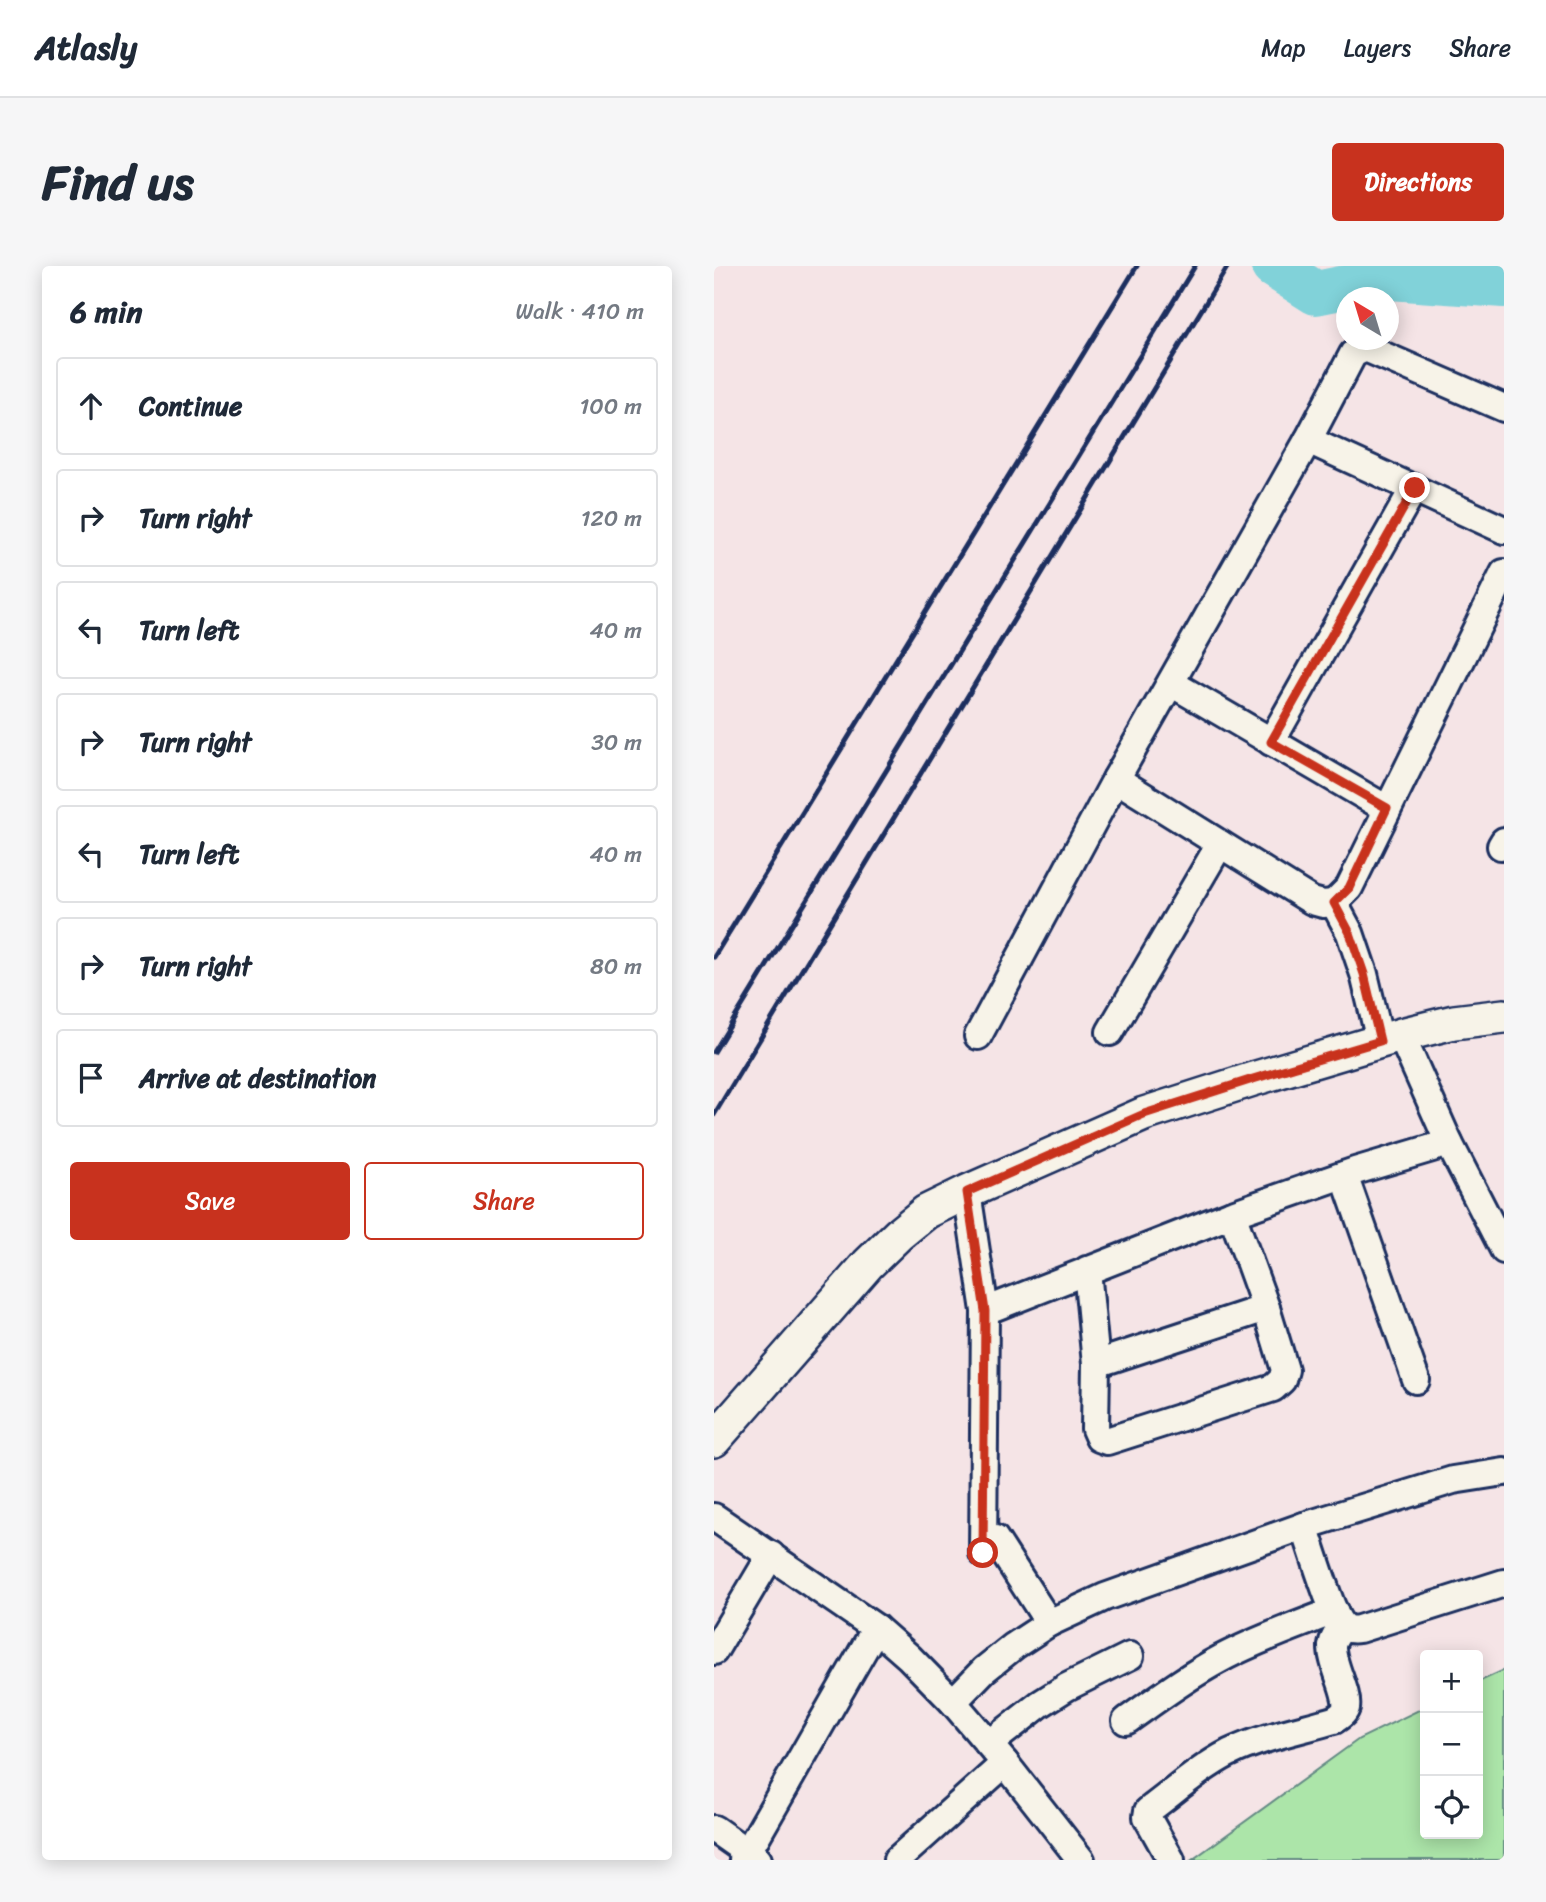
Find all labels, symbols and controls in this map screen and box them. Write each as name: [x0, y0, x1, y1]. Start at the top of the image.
text: Atlasly: [35, 19, 137, 77]
text: Map: [1261, 27, 1306, 69]
text: Layers: [1344, 27, 1411, 69]
text: Share: [1449, 27, 1511, 69]
text: Find us: [42, 139, 194, 226]
button: Directions: [1332, 143, 1504, 221]
text: 6 min: [70, 285, 142, 339]
north arrow: [1336, 287, 1399, 350]
text: Walk · 410 m: [515, 291, 644, 332]
text: Continue: [139, 383, 242, 429]
text: 100 m: [579, 386, 642, 427]
icon: ahead: [72, 387, 110, 425]
route end: [1399, 472, 1430, 503]
text: Turn right: [139, 495, 252, 541]
text: 120 m: [581, 498, 642, 539]
icon: right: [72, 499, 110, 537]
text: Turn left: [139, 607, 239, 653]
text: 40 m: [589, 610, 642, 651]
icon: left: [72, 611, 110, 649]
text: Turn right: [139, 719, 252, 765]
text: 30 m: [591, 722, 642, 763]
icon: right: [72, 723, 110, 761]
text: Turn left: [139, 831, 239, 877]
text: 40 m: [589, 834, 642, 875]
icon: left: [72, 835, 110, 873]
text: Turn right: [139, 943, 252, 989]
text: 80 m: [590, 946, 642, 987]
icon: right: [72, 947, 110, 985]
text: Arrive at destination: [139, 1055, 376, 1101]
icon: arrive: [72, 1059, 110, 1097]
button: Save: [70, 1162, 350, 1240]
button: Share: [364, 1162, 644, 1240]
route start: [967, 1537, 998, 1568]
map controls: [1420, 1650, 1483, 1839]
button: +: [1420, 1650, 1483, 1713]
button: −: [1420, 1713, 1483, 1776]
button: locate: [1420, 1776, 1483, 1839]

